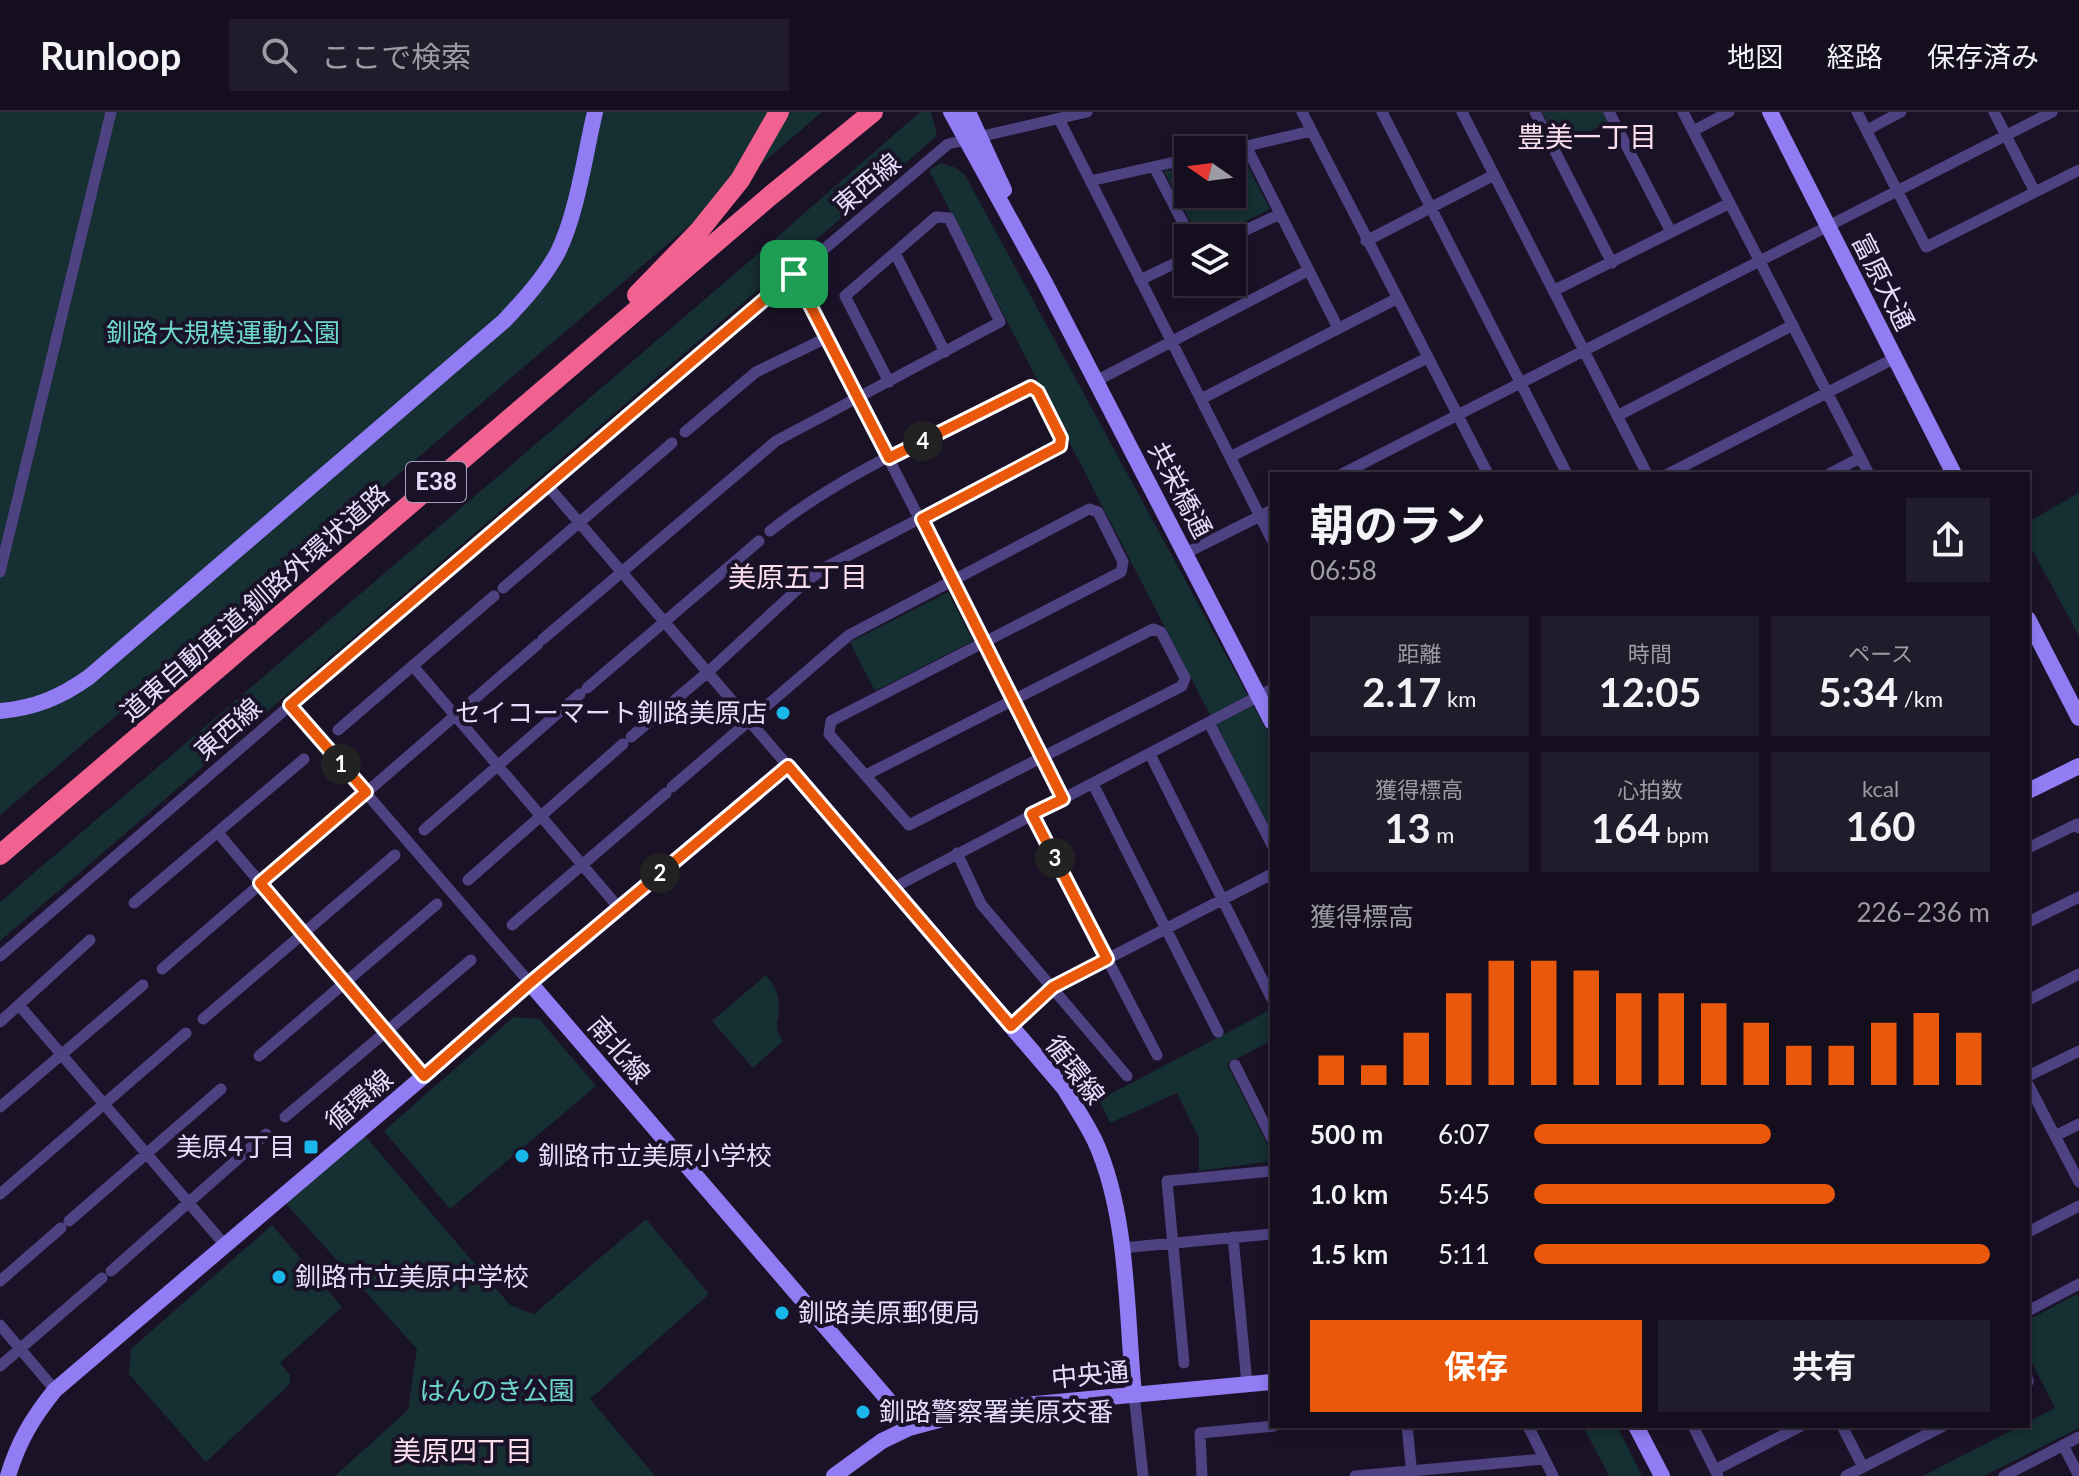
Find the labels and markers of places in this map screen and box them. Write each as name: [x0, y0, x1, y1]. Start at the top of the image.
pin: [760, 240, 828, 308]
pin: 4: [903, 421, 943, 461]
place label: セイコーマート釧路美原店: [455, 696, 767, 728]
marker: セイコーマート釧路美原店: [774, 704, 792, 722]
pin: 1: [321, 744, 361, 784]
pin: 3: [1035, 838, 1075, 878]
pin: 2: [640, 853, 680, 893]
place label: 美原4丁目: [176, 1130, 295, 1162]
marker: 美原4丁目: [302, 1138, 320, 1156]
place label: 釧路市立美原小学校: [538, 1139, 772, 1171]
marker: 釧路市立美原小学校: [513, 1147, 531, 1165]
place label: 釧路市立美原中学校: [295, 1260, 529, 1292]
marker: 釧路市立美原中学校: [270, 1268, 288, 1286]
place label: 釧路美原郵便局: [798, 1296, 980, 1328]
marker: 釧路美原郵便局: [773, 1304, 791, 1322]
place label: 釧路警察署美原交番: [879, 1395, 1113, 1427]
marker: 釧路警察署美原交番: [854, 1403, 872, 1421]

